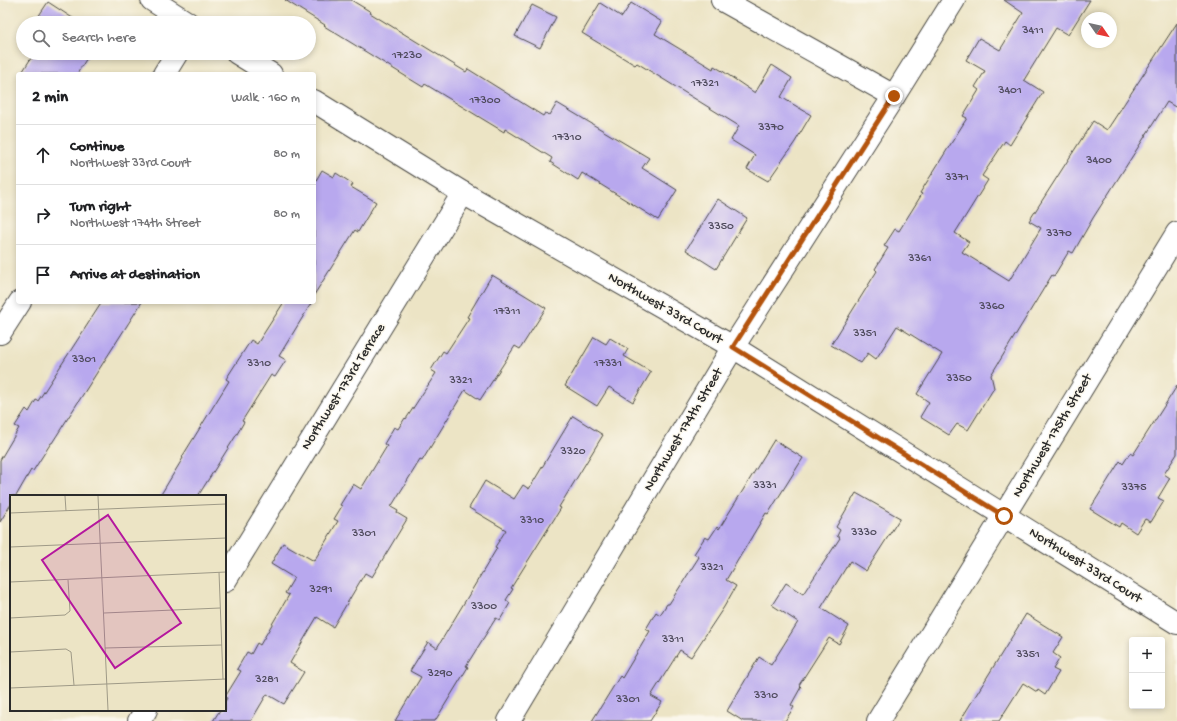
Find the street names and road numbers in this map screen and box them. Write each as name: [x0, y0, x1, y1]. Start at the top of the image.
street label: Northwest 33rd Court: [604, 269, 727, 349]
street label: Northwest 173rd Terrace: [298, 320, 390, 453]
street label: Northwest 174th Street: [641, 364, 728, 495]
street label: Northwest 175th Street: [1009, 370, 1097, 501]
street label: Northwest 33rd Court: [1025, 524, 1146, 608]

